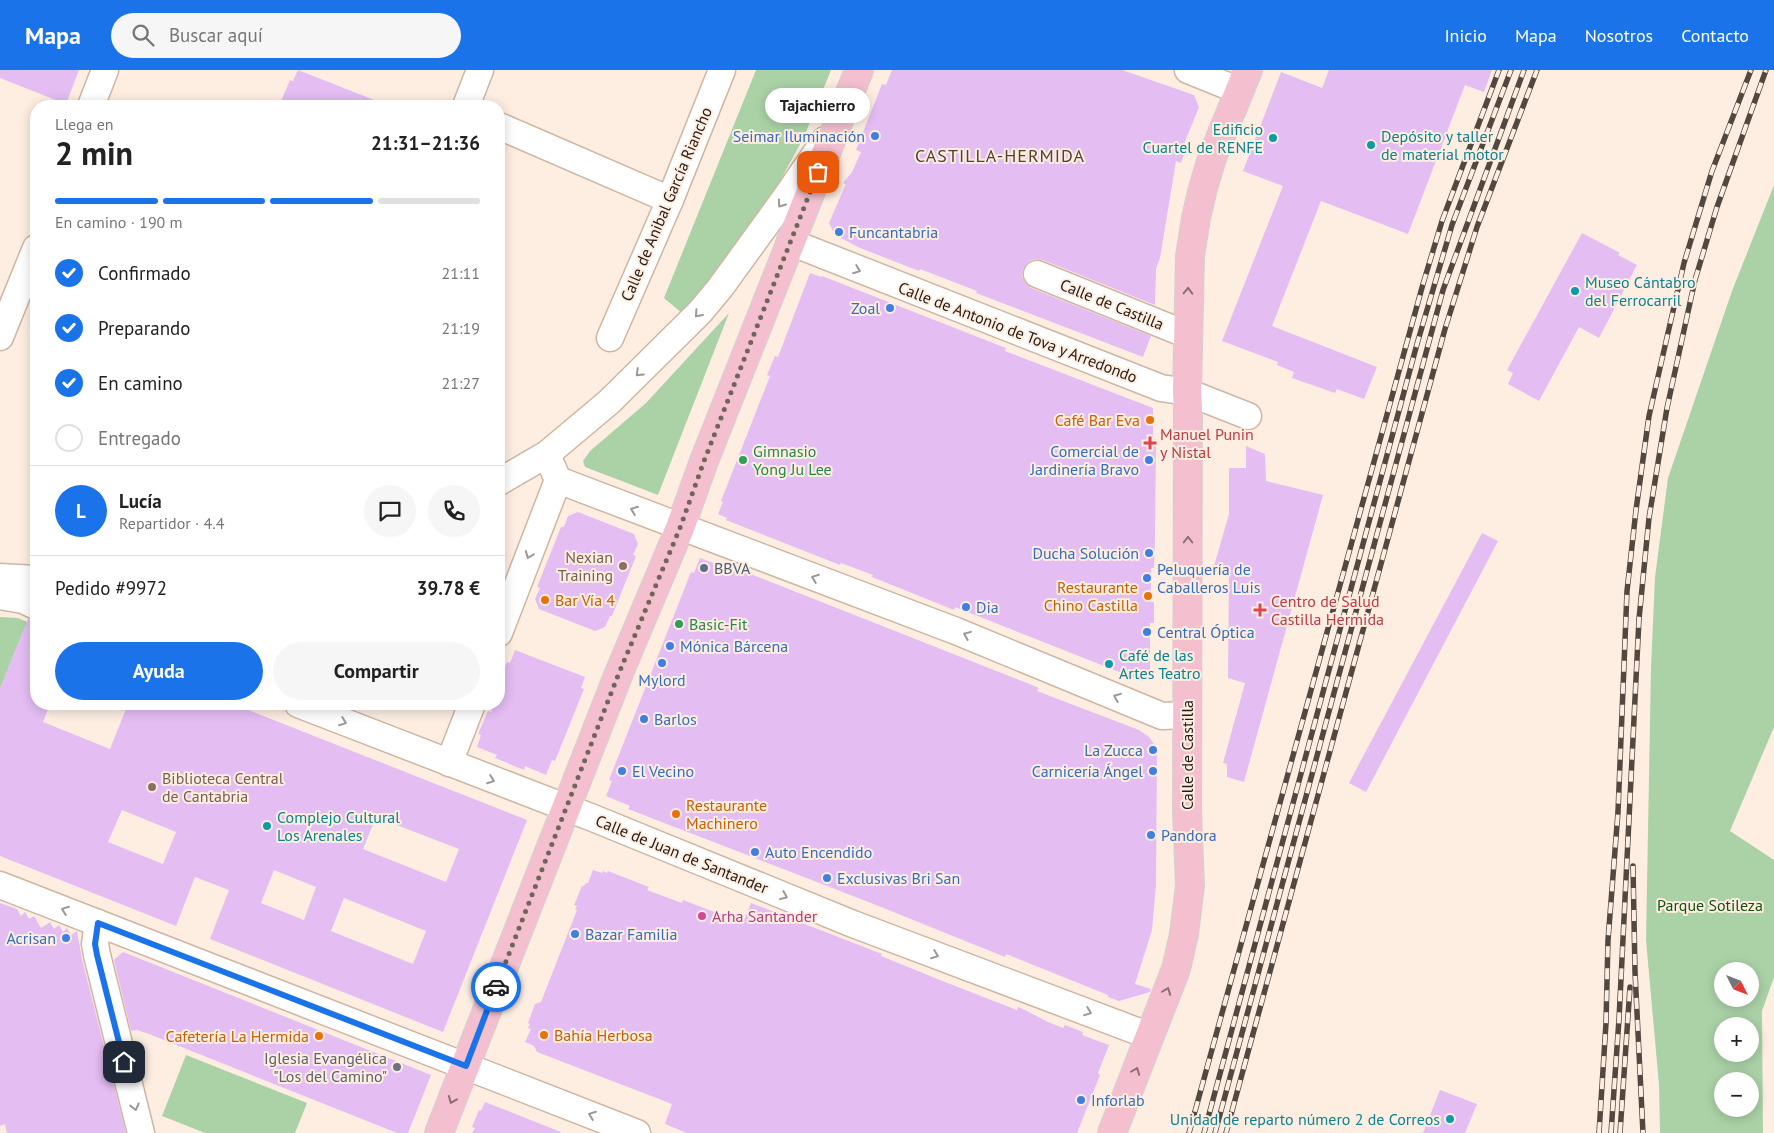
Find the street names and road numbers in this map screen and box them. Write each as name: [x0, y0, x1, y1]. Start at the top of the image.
street label: Calle de Anibal García Riancho: [616, 104, 716, 304]
street label: Calle de Castilla: [1057, 274, 1167, 334]
street label: Calle de Antonio de Tova y Arredondo: [896, 277, 1140, 387]
street label: Calle de Castilla: [1177, 700, 1197, 810]
street label: Calle de Juan de Santander: [593, 810, 772, 898]

